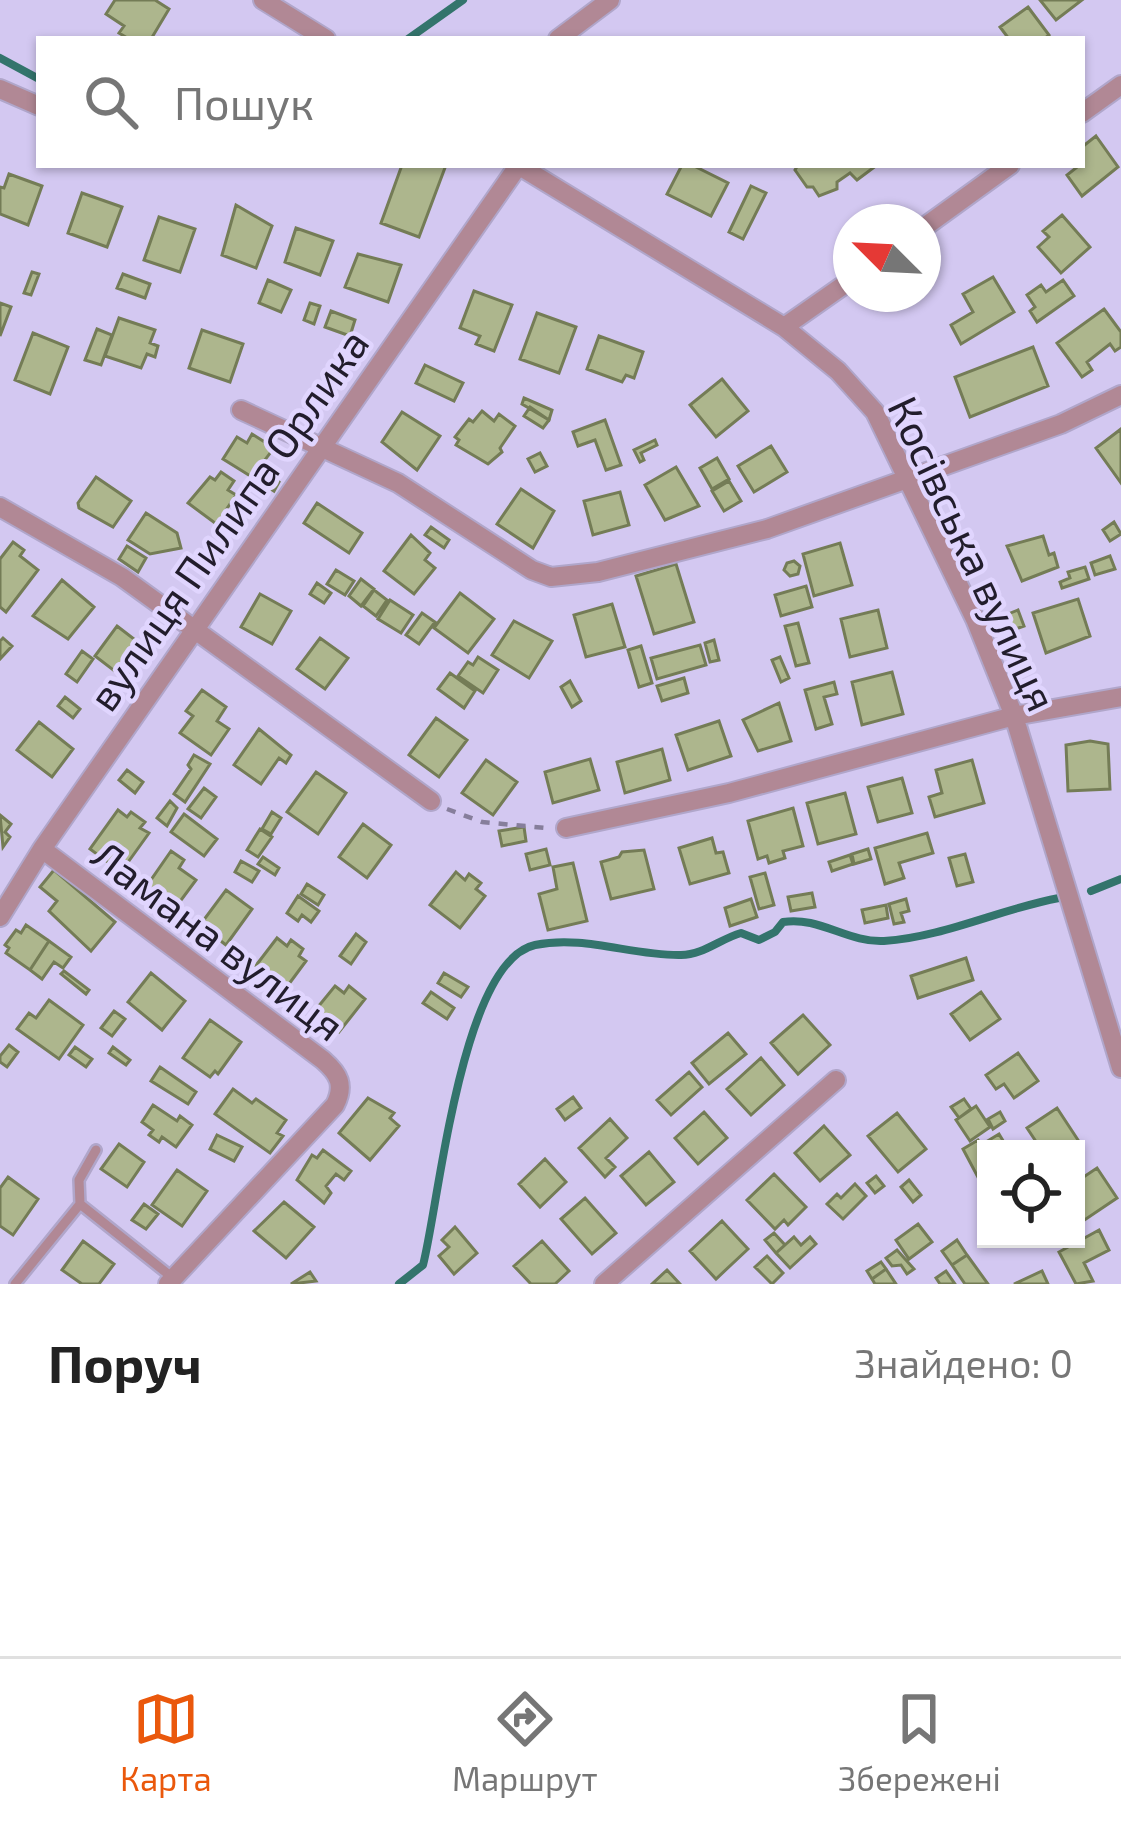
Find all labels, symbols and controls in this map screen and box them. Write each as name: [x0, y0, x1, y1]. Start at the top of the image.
search box: [36, 36, 1085, 168]
icon: search: [78, 69, 144, 135]
text: Пошук: [174, 75, 314, 129]
north arrow: [833, 204, 941, 312]
street label: вулиця Пилипа Орлика: [76, 319, 378, 720]
street label: Косівська вулиця: [878, 388, 1069, 718]
street label: Ламана вулиця: [83, 828, 355, 1051]
map controls: [977, 1140, 1085, 1248]
button: locate: [977, 1140, 1085, 1248]
text: Поруч: [48, 1332, 202, 1393]
text: Знайдено: 0: [854, 1339, 1073, 1386]
tab: Карта: [120, 1686, 212, 1798]
tab: Маршрут: [452, 1686, 598, 1798]
tab: Збережені: [838, 1686, 1001, 1798]

